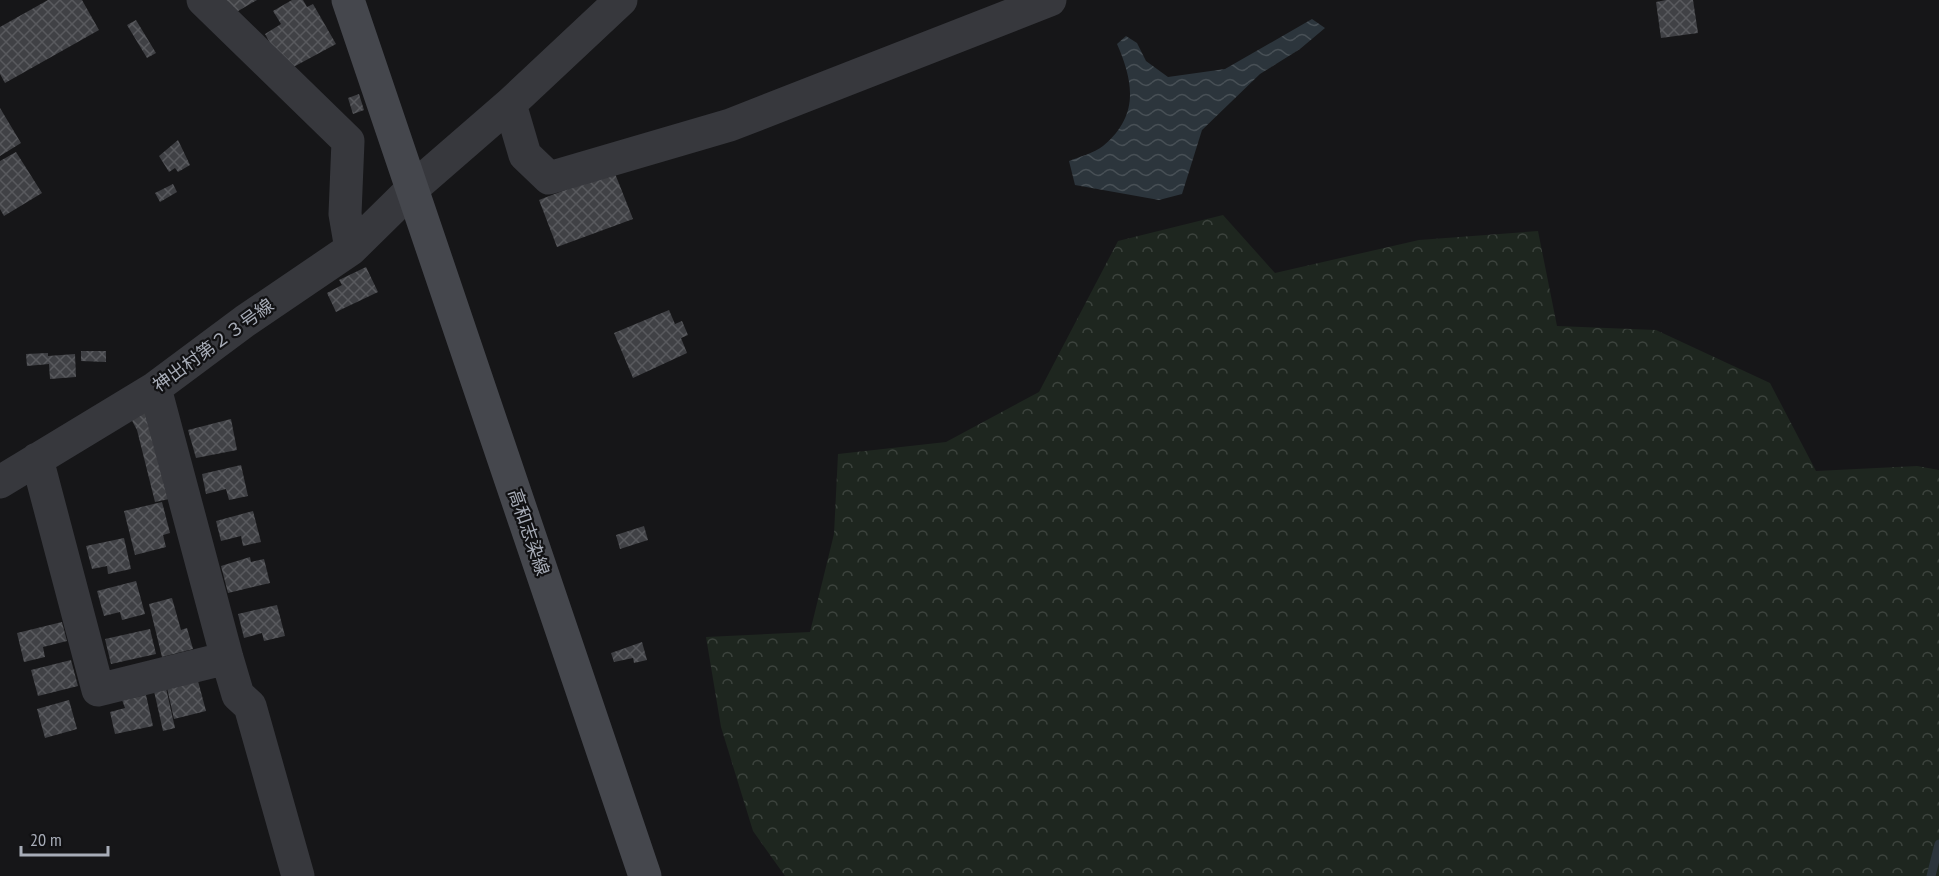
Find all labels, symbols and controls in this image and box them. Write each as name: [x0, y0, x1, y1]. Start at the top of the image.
street label: 神出村第２３号線: [148, 293, 278, 397]
street label: 高和志染線: [503, 486, 555, 578]
scale bar: [21, 819, 108, 857]
text: 20 m: [30, 828, 62, 851]

